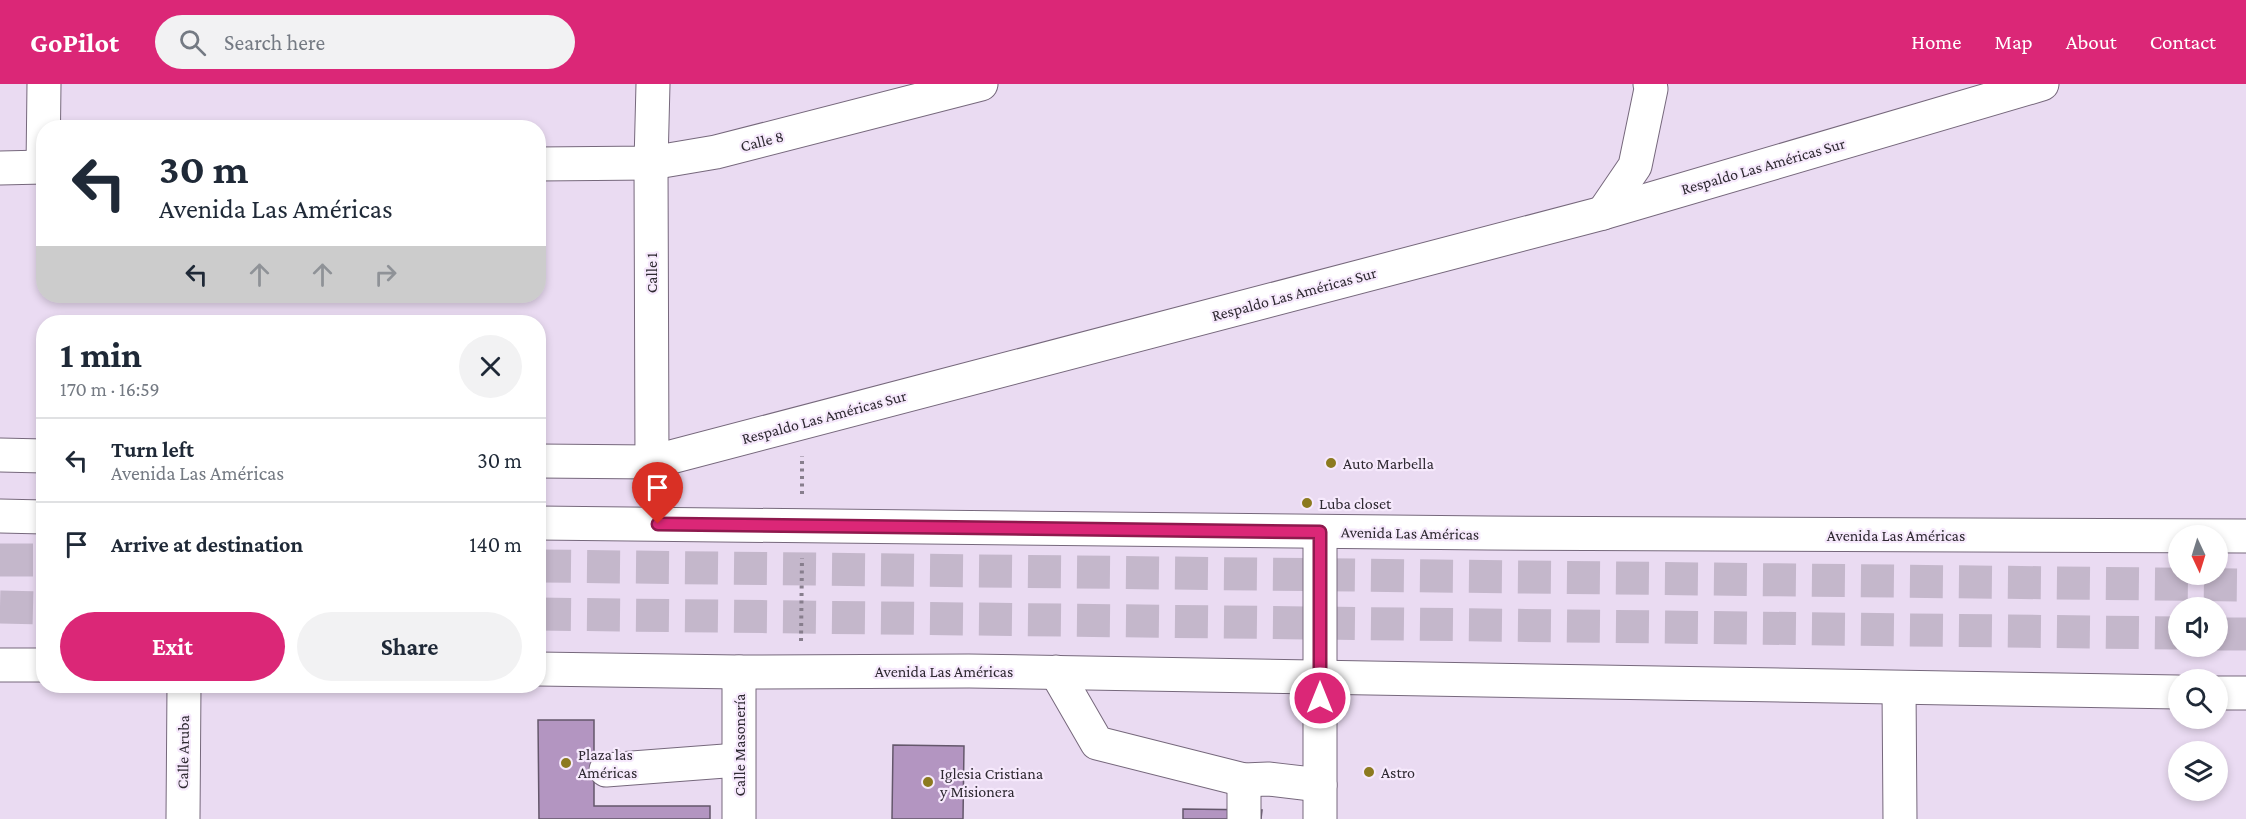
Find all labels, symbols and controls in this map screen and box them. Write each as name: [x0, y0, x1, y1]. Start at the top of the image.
search box: [155, 15, 575, 69]
icon: search: [176, 26, 209, 59]
text: GoPilot: [30, 27, 119, 58]
text: Search here: [224, 30, 325, 55]
text: Home: [1911, 30, 1961, 54]
text: Map: [1994, 30, 2033, 54]
text: About: [2066, 30, 2117, 54]
text: Contact: [2150, 30, 2216, 54]
street label: Calle 8: [739, 127, 785, 155]
street label: Respaldo Las Américas Sur: [1679, 134, 1848, 199]
icon: left: [60, 144, 138, 222]
text: 30 m: [159, 145, 249, 192]
text: Avenida Las Américas: [159, 194, 393, 224]
street label: Calle 1: [643, 253, 660, 293]
icon: left: [180, 258, 213, 291]
icon: ahead: [243, 258, 276, 291]
icon: ahead: [306, 258, 339, 291]
icon: right: [369, 258, 402, 291]
street label: Respaldo Las Américas Sur: [1210, 264, 1379, 325]
text: 1 min: [60, 335, 142, 375]
button: close: [459, 335, 522, 398]
text: 170 m · 16:59: [60, 378, 160, 400]
street label: Respaldo Las Américas Sur: [740, 387, 909, 448]
text: Turn left: [111, 437, 194, 462]
icon: left: [60, 444, 93, 477]
text: 30 m: [477, 448, 522, 473]
place label: Auto Marbella: [1343, 455, 1435, 472]
marker: Auto Marbella: [1324, 456, 1338, 470]
text: Avenida Las Américas: [111, 462, 284, 484]
pin: [632, 462, 683, 524]
icon: arrive: [641, 471, 674, 504]
place label: Luba closet: [1319, 495, 1392, 512]
marker: Luba closet: [1300, 496, 1314, 510]
street label: Avenida Las Américas: [1341, 523, 1479, 543]
north arrow: [2168, 525, 2228, 585]
map controls: [2168, 525, 2228, 801]
street label: Avenida Las Américas: [1827, 527, 1965, 544]
icon: arrive: [60, 528, 93, 561]
text: Arrive at destination: [111, 532, 303, 557]
text: 140 m: [469, 532, 522, 557]
button: sound: [2168, 597, 2228, 657]
button: Exit: [60, 612, 285, 681]
button: Share: [297, 612, 522, 681]
street label: Avenida Las Américas: [875, 663, 1013, 680]
position arrow: [1288, 666, 1352, 730]
button: search: [2168, 669, 2228, 729]
street label: Calle Masonería: [731, 693, 748, 797]
street label: Calle Aruba: [174, 714, 192, 789]
button: layers: [2168, 741, 2228, 801]
place label: Plaza las Américas: [578, 746, 637, 781]
marker: Plaza las Américas: [559, 756, 573, 770]
place label: Astro: [1381, 764, 1415, 781]
place label: Iglesia Cristiana y Misionera: [939, 765, 1044, 801]
marker: Astro: [1362, 765, 1376, 779]
marker: Iglesia Cristiana y Misionera: [921, 775, 935, 789]

